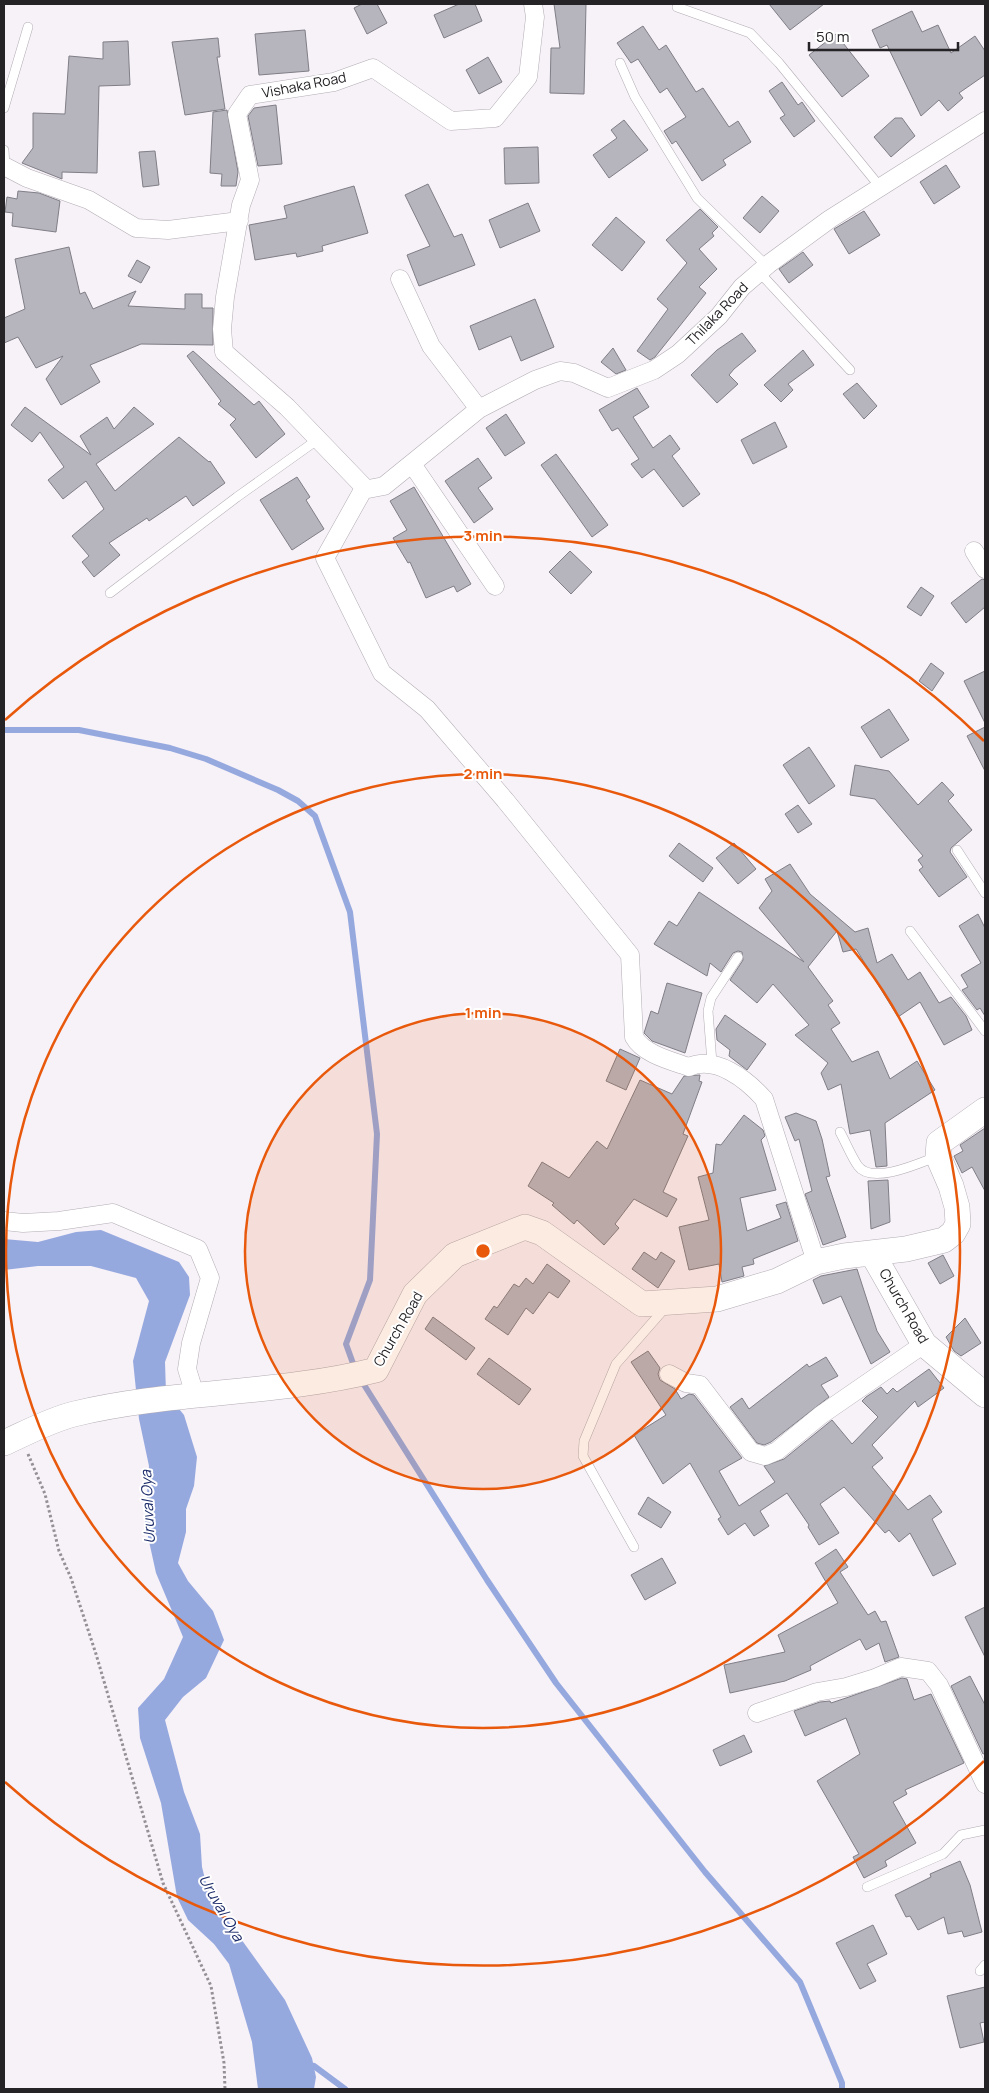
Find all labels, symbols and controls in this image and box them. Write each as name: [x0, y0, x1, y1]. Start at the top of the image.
scale bar: [809, 20, 958, 52]
text: 50 m: [816, 26, 850, 47]
street label: Vishaka Road: [260, 67, 348, 102]
street label: Thilaka Road: [681, 278, 752, 350]
text: 3 min: [464, 525, 502, 546]
text: 2 min: [463, 763, 503, 784]
text: 1 min: [465, 1002, 501, 1023]
centre of rings: [474, 1242, 492, 1260]
street label: Church Road: [875, 1265, 934, 1347]
street label: Church Road: [368, 1288, 427, 1370]
water label: Uruval Oya: [135, 1469, 160, 1544]
water label: Uruval Oya: [194, 1871, 249, 1945]

